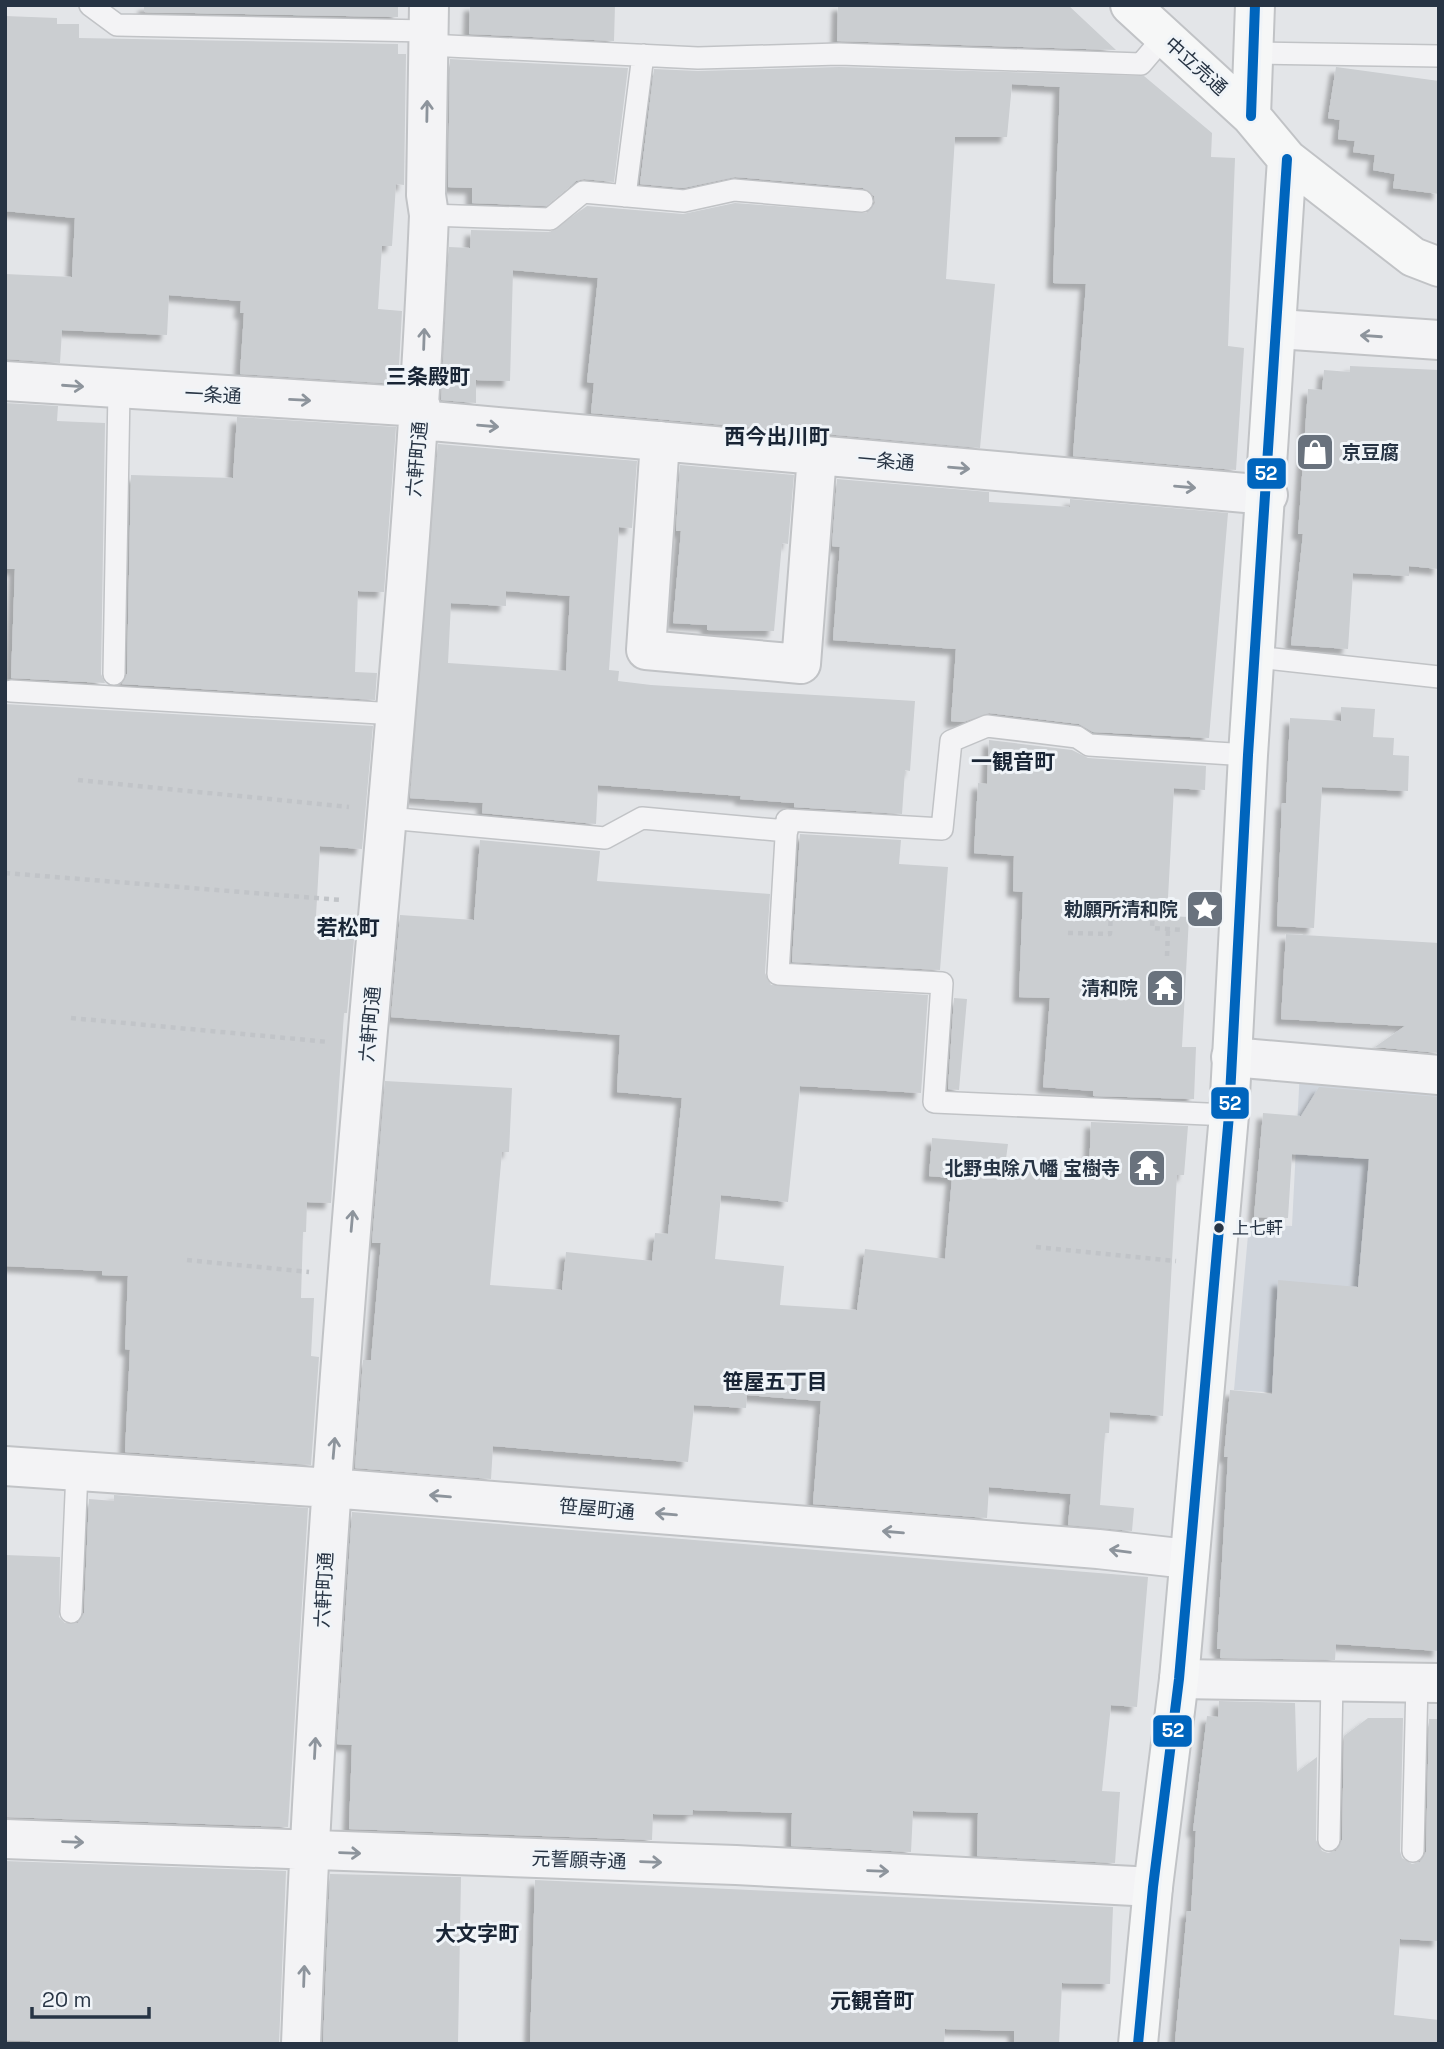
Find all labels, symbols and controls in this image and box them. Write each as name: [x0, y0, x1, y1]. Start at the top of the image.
street label: 中立売通: [1159, 31, 1233, 101]
one-way arrow: [420, 100, 434, 123]
one-way arrow: [417, 327, 430, 350]
one-way arrow: [1359, 329, 1382, 342]
district label: 三条殿町: [386, 363, 470, 390]
one-way arrow: [62, 380, 84, 393]
street label: 一条通: [184, 381, 242, 409]
one-way arrow: [289, 394, 311, 407]
street label: 六軒町通: [401, 420, 433, 498]
one-way arrow: [476, 420, 499, 433]
district label: 西今出川町: [725, 423, 830, 450]
shop icon: 京豆腐: [1294, 431, 1336, 473]
place label: 京豆腐: [1342, 440, 1399, 465]
street label: 一条通: [857, 446, 915, 476]
line badge: 52: [1246, 457, 1287, 490]
text: 52: [1255, 461, 1277, 486]
one-way arrow: [947, 462, 969, 475]
one-way arrow: [1173, 481, 1196, 494]
district label: 一観音町: [971, 748, 1055, 775]
place icon: 勅願所清和院: [1184, 888, 1226, 930]
place label: 勅願所清和院: [1064, 897, 1178, 922]
district label: 若松町: [317, 914, 380, 941]
temple icon: 清和院: [1144, 967, 1186, 1009]
place label: 清和院: [1081, 976, 1138, 1001]
street label: 六軒町通: [354, 985, 386, 1063]
line badge: 52: [1210, 1086, 1250, 1120]
text: 52: [1219, 1091, 1241, 1116]
temple icon: 北野虫除八幡 宝樹寺: [1126, 1147, 1168, 1189]
place label: 北野虫除八幡 宝樹寺: [944, 1156, 1120, 1181]
one-way arrow: [346, 1210, 359, 1233]
place label: 上七軒: [1232, 1217, 1283, 1239]
marker: 上七軒: [1212, 1221, 1226, 1235]
district label: 笹屋五丁目: [723, 1368, 828, 1395]
one-way arrow: [328, 1437, 341, 1460]
one-way arrow: [429, 1489, 451, 1502]
street label: 笹屋町通: [558, 1493, 636, 1525]
one-way arrow: [656, 1507, 678, 1520]
one-way arrow: [882, 1525, 905, 1538]
one-way arrow: [1109, 1545, 1132, 1558]
street label: 六軒町通: [310, 1551, 338, 1629]
line badge: 52: [1152, 1714, 1193, 1748]
text: 52: [1162, 1718, 1184, 1743]
one-way arrow: [308, 1737, 321, 1760]
one-way arrow: [62, 1836, 85, 1849]
street label: 元誓願寺通: [531, 1846, 627, 1874]
one-way arrow: [338, 1847, 361, 1860]
one-way arrow: [639, 1856, 662, 1869]
one-way arrow: [866, 1865, 889, 1878]
district label: 大文字町: [435, 1920, 519, 1947]
one-way arrow: [297, 1964, 310, 1987]
scale bar: [32, 1976, 149, 2020]
text: 20 m: [42, 1986, 92, 2013]
district label: 元観音町: [830, 1987, 914, 2014]

